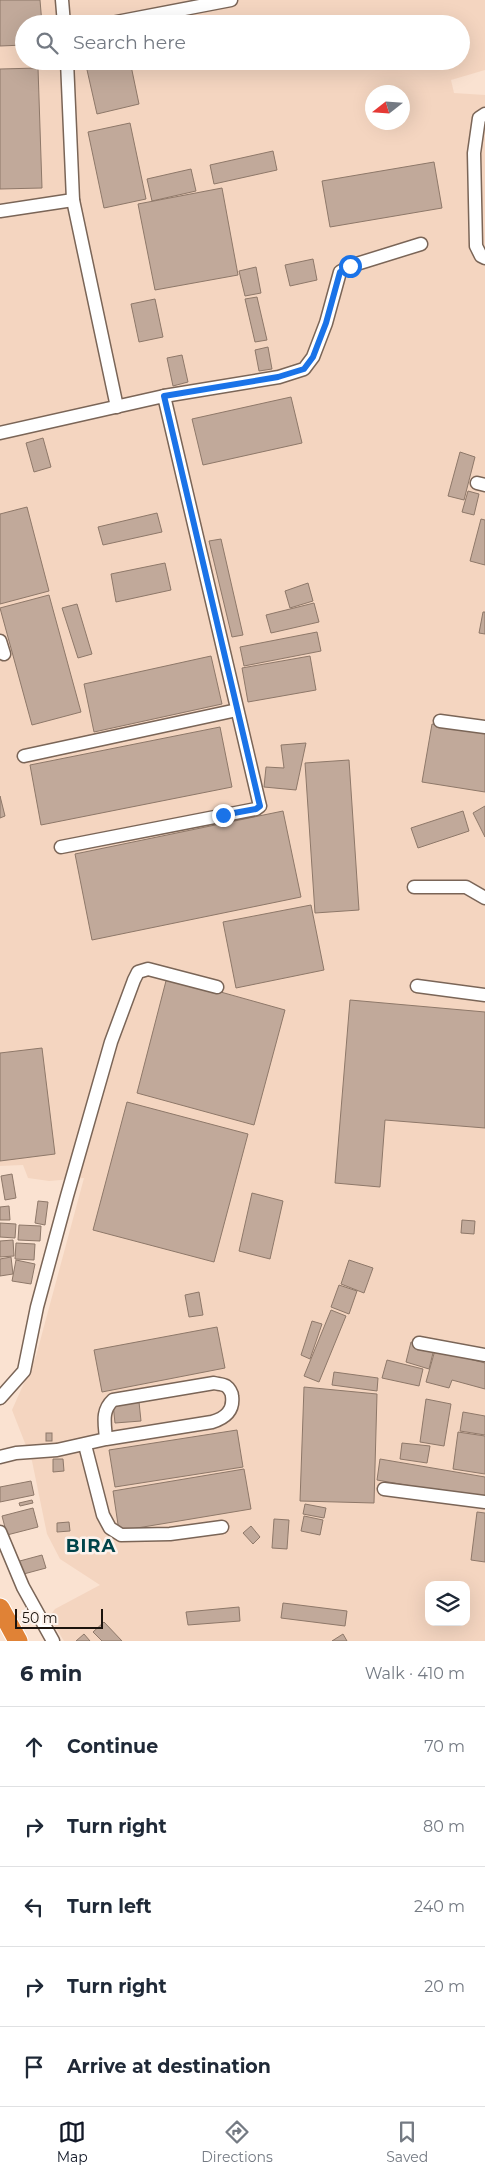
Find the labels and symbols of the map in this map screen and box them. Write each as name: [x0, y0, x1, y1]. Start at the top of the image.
north arrow: [365, 85, 410, 130]
route start: [339, 255, 362, 278]
route end: [212, 804, 235, 827]
district label: BIRA: [66, 1535, 116, 1557]
scale bar: [15, 1606, 102, 1629]

